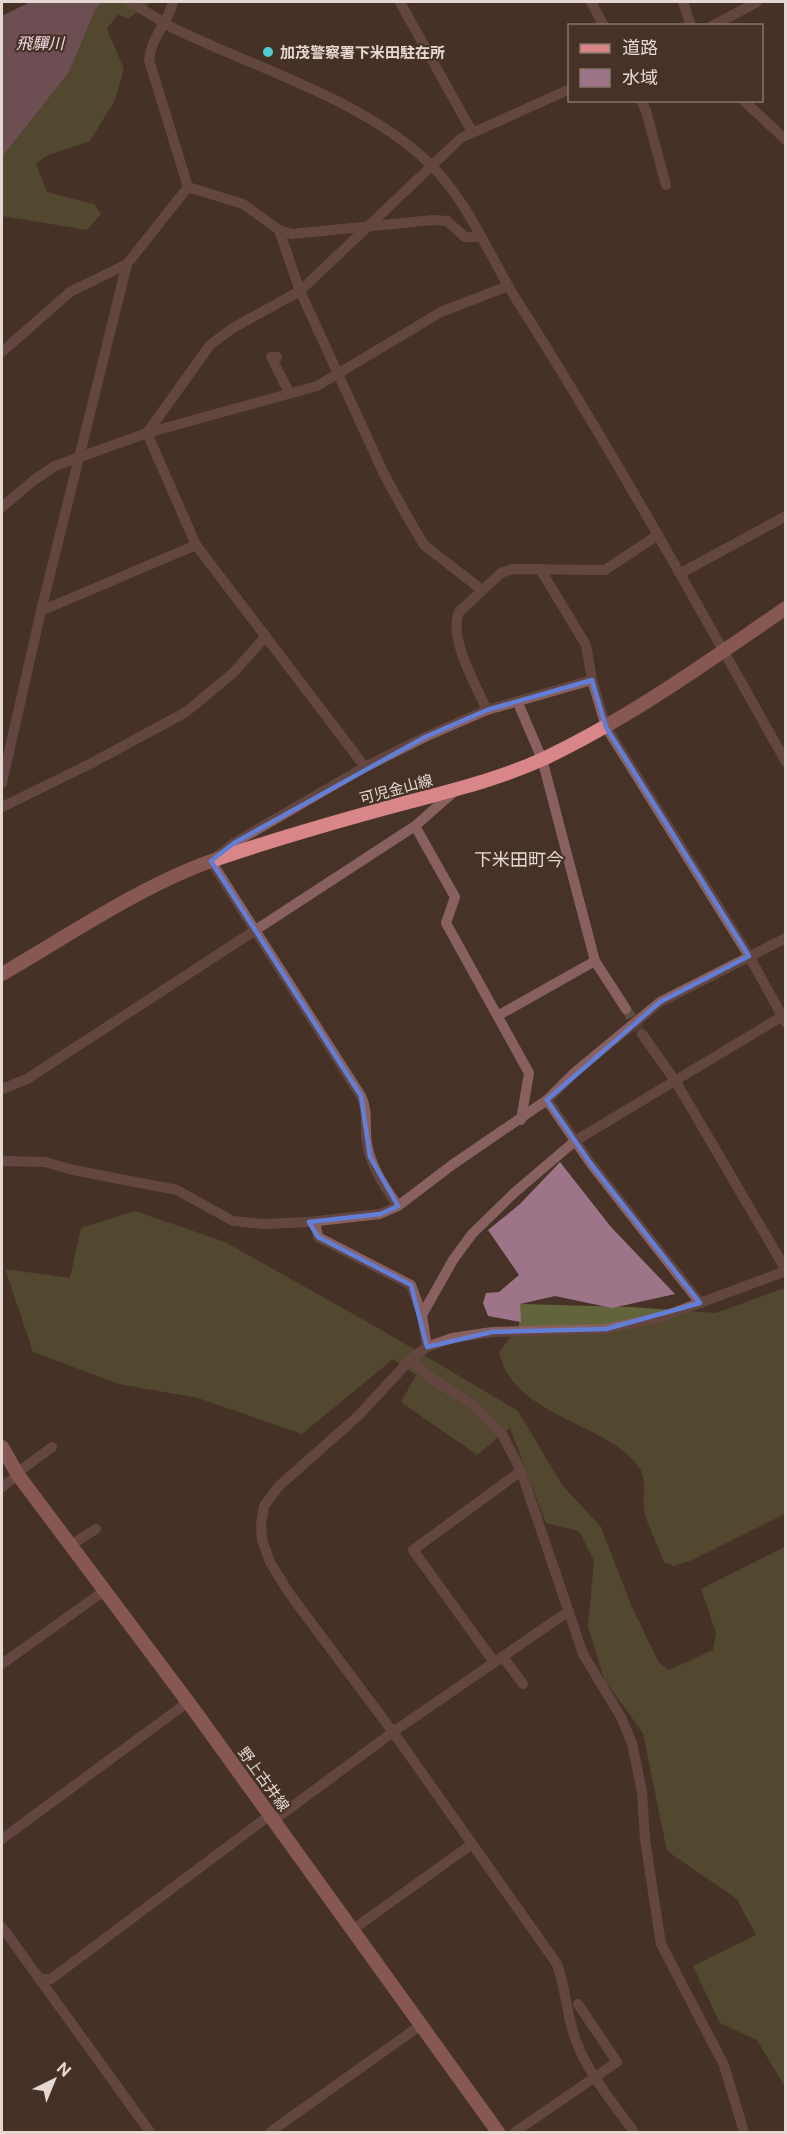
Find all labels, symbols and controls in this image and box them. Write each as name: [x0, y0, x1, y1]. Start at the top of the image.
legend: [568, 24, 763, 102]
water label: 飛驒川: [16, 34, 66, 53]
text: 道路: [622, 37, 658, 58]
place label: 加茂警察署下米田駐在所: [280, 44, 445, 61]
marker: 加茂警察署下米田駐在所: [261, 45, 275, 59]
text: 水域: [622, 67, 658, 88]
street label: 可児金山線: [358, 771, 434, 807]
district label: 下米田町今: [474, 849, 564, 870]
street label: 野上古井線: [235, 1744, 293, 1814]
north arrow: [24, 2050, 84, 2110]
text: N: [53, 2058, 75, 2081]

